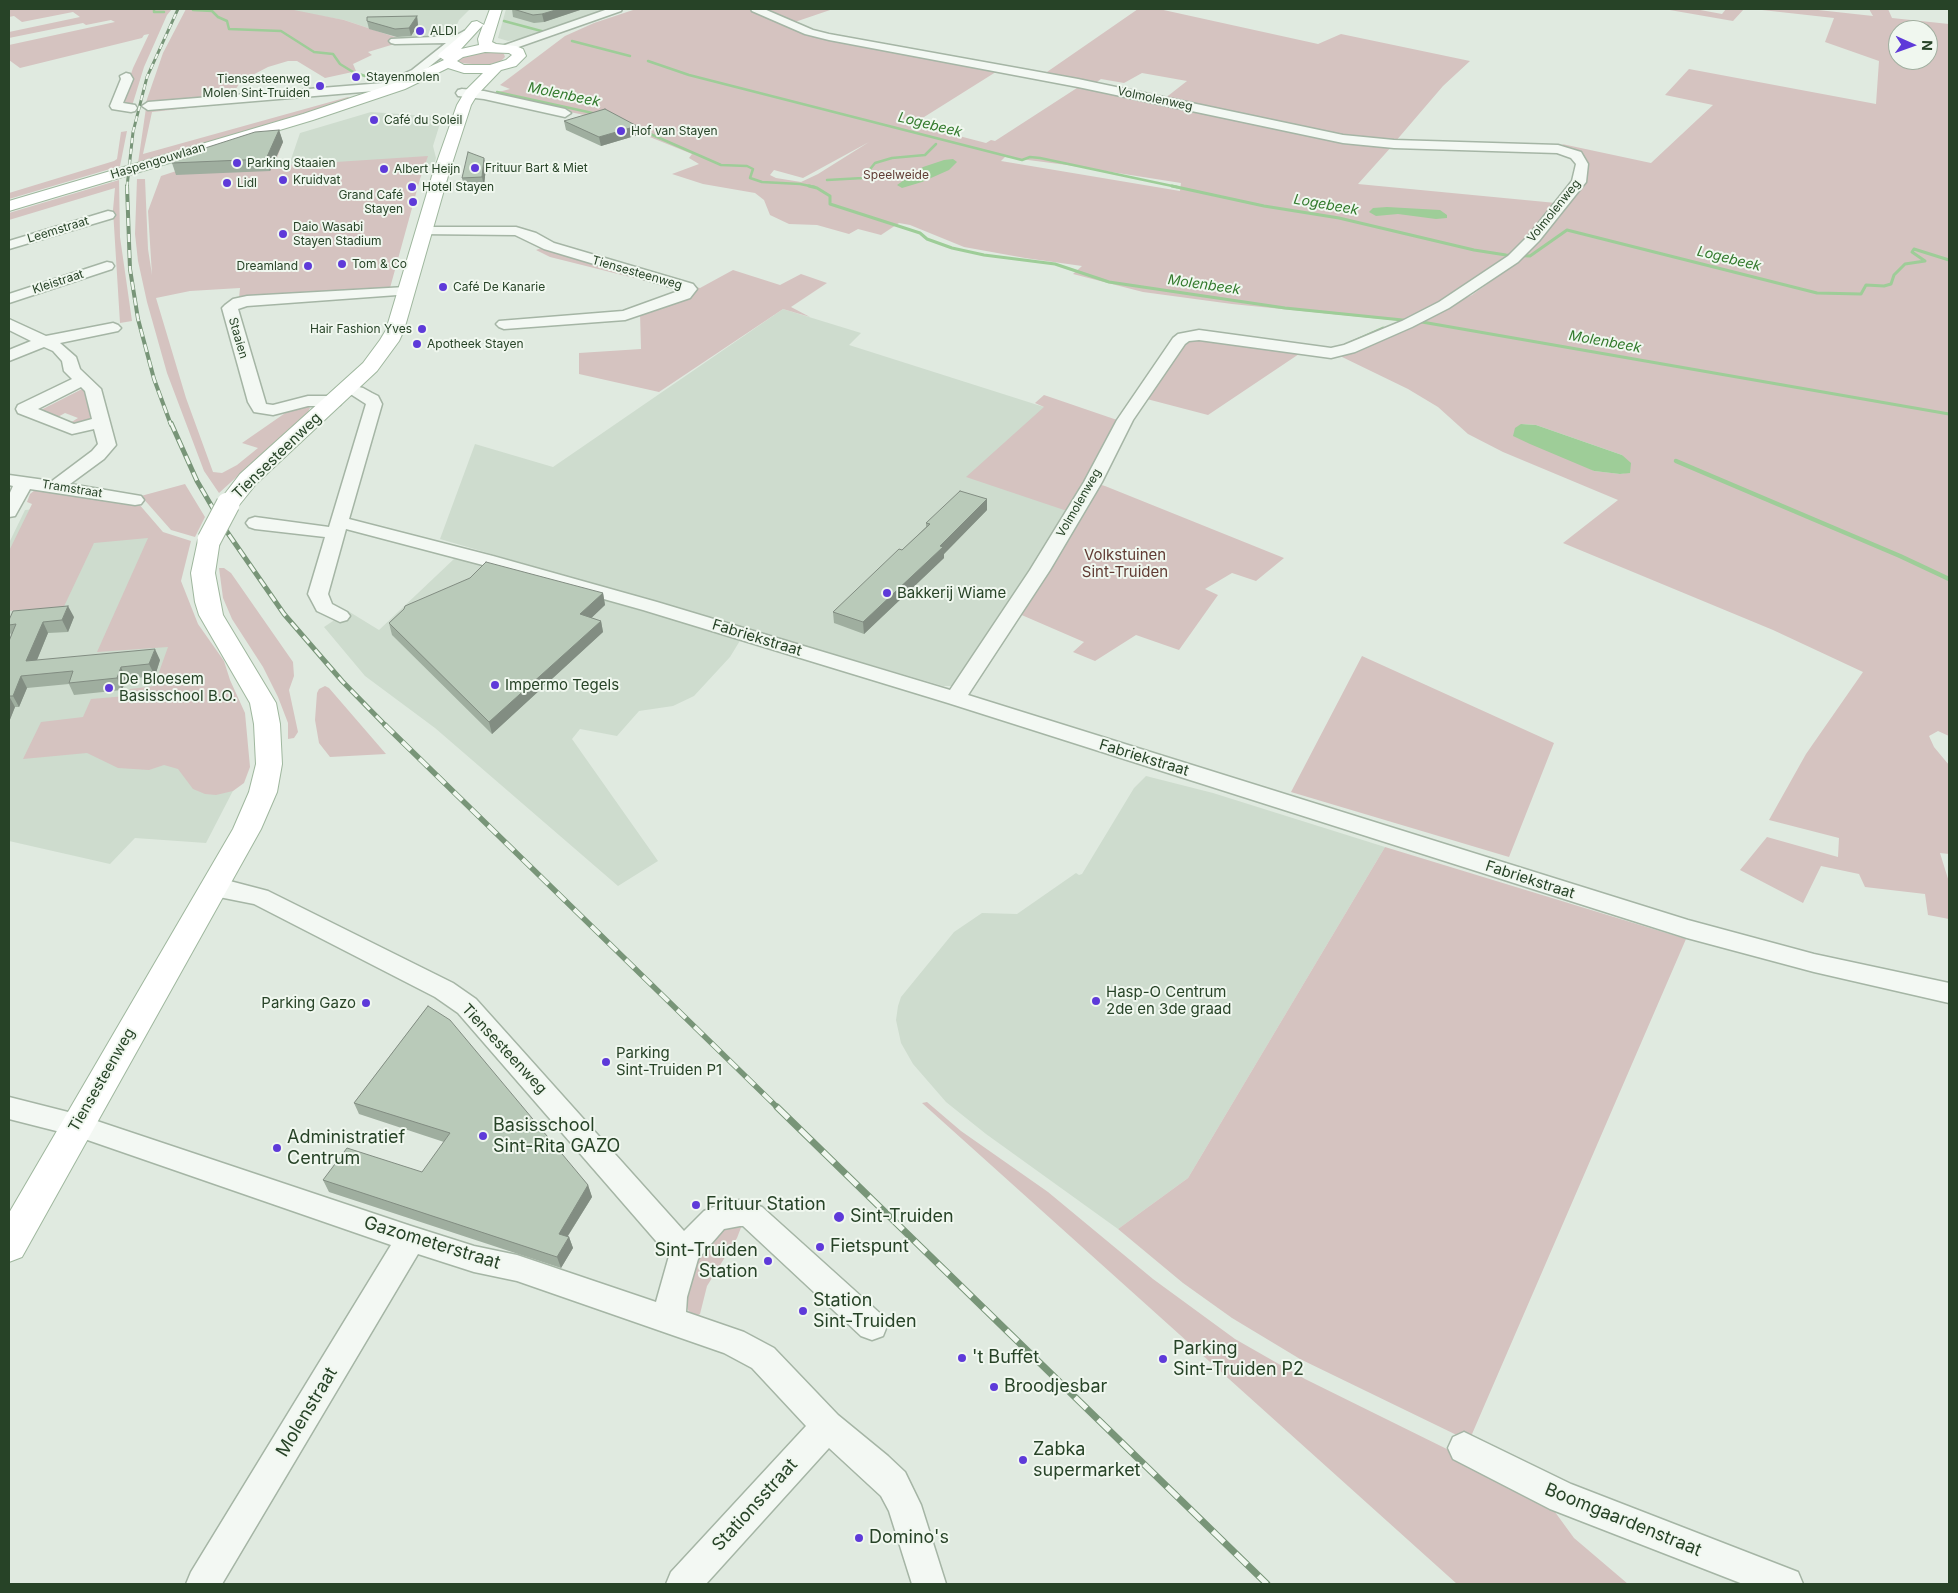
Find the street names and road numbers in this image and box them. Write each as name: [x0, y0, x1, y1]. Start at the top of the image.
street label: Volmolenweg: [1116, 84, 1194, 114]
street label: Haspengouwlaan: [109, 140, 207, 182]
street label: Volmolenweg: [1524, 177, 1584, 245]
street label: Leemstraat: [26, 214, 90, 246]
street label: Tiensesteenweg: [590, 253, 684, 293]
street label: Kleistraat: [31, 267, 85, 297]
street label: Staaien: [225, 316, 251, 360]
street label: Tiensesteenweg: [229, 409, 325, 503]
street label: Volmolenweg: [1054, 466, 1104, 540]
street label: Tramstraat: [41, 477, 103, 501]
street label: Fabriekstraat: [710, 616, 804, 660]
street label: Fabriekstraat: [1097, 736, 1191, 780]
street label: Fabriekstraat: [1483, 857, 1577, 903]
street label: Tiensesteenweg: [458, 1000, 550, 1098]
street label: Tiensesteenweg: [65, 1025, 139, 1135]
street label: Gazometerstraat: [361, 1212, 503, 1274]
street label: Molenstraat: [272, 1363, 342, 1461]
street label: Stationsstraat: [708, 1454, 802, 1556]
street label: Boomgaardenstraat: [1541, 1479, 1705, 1561]

